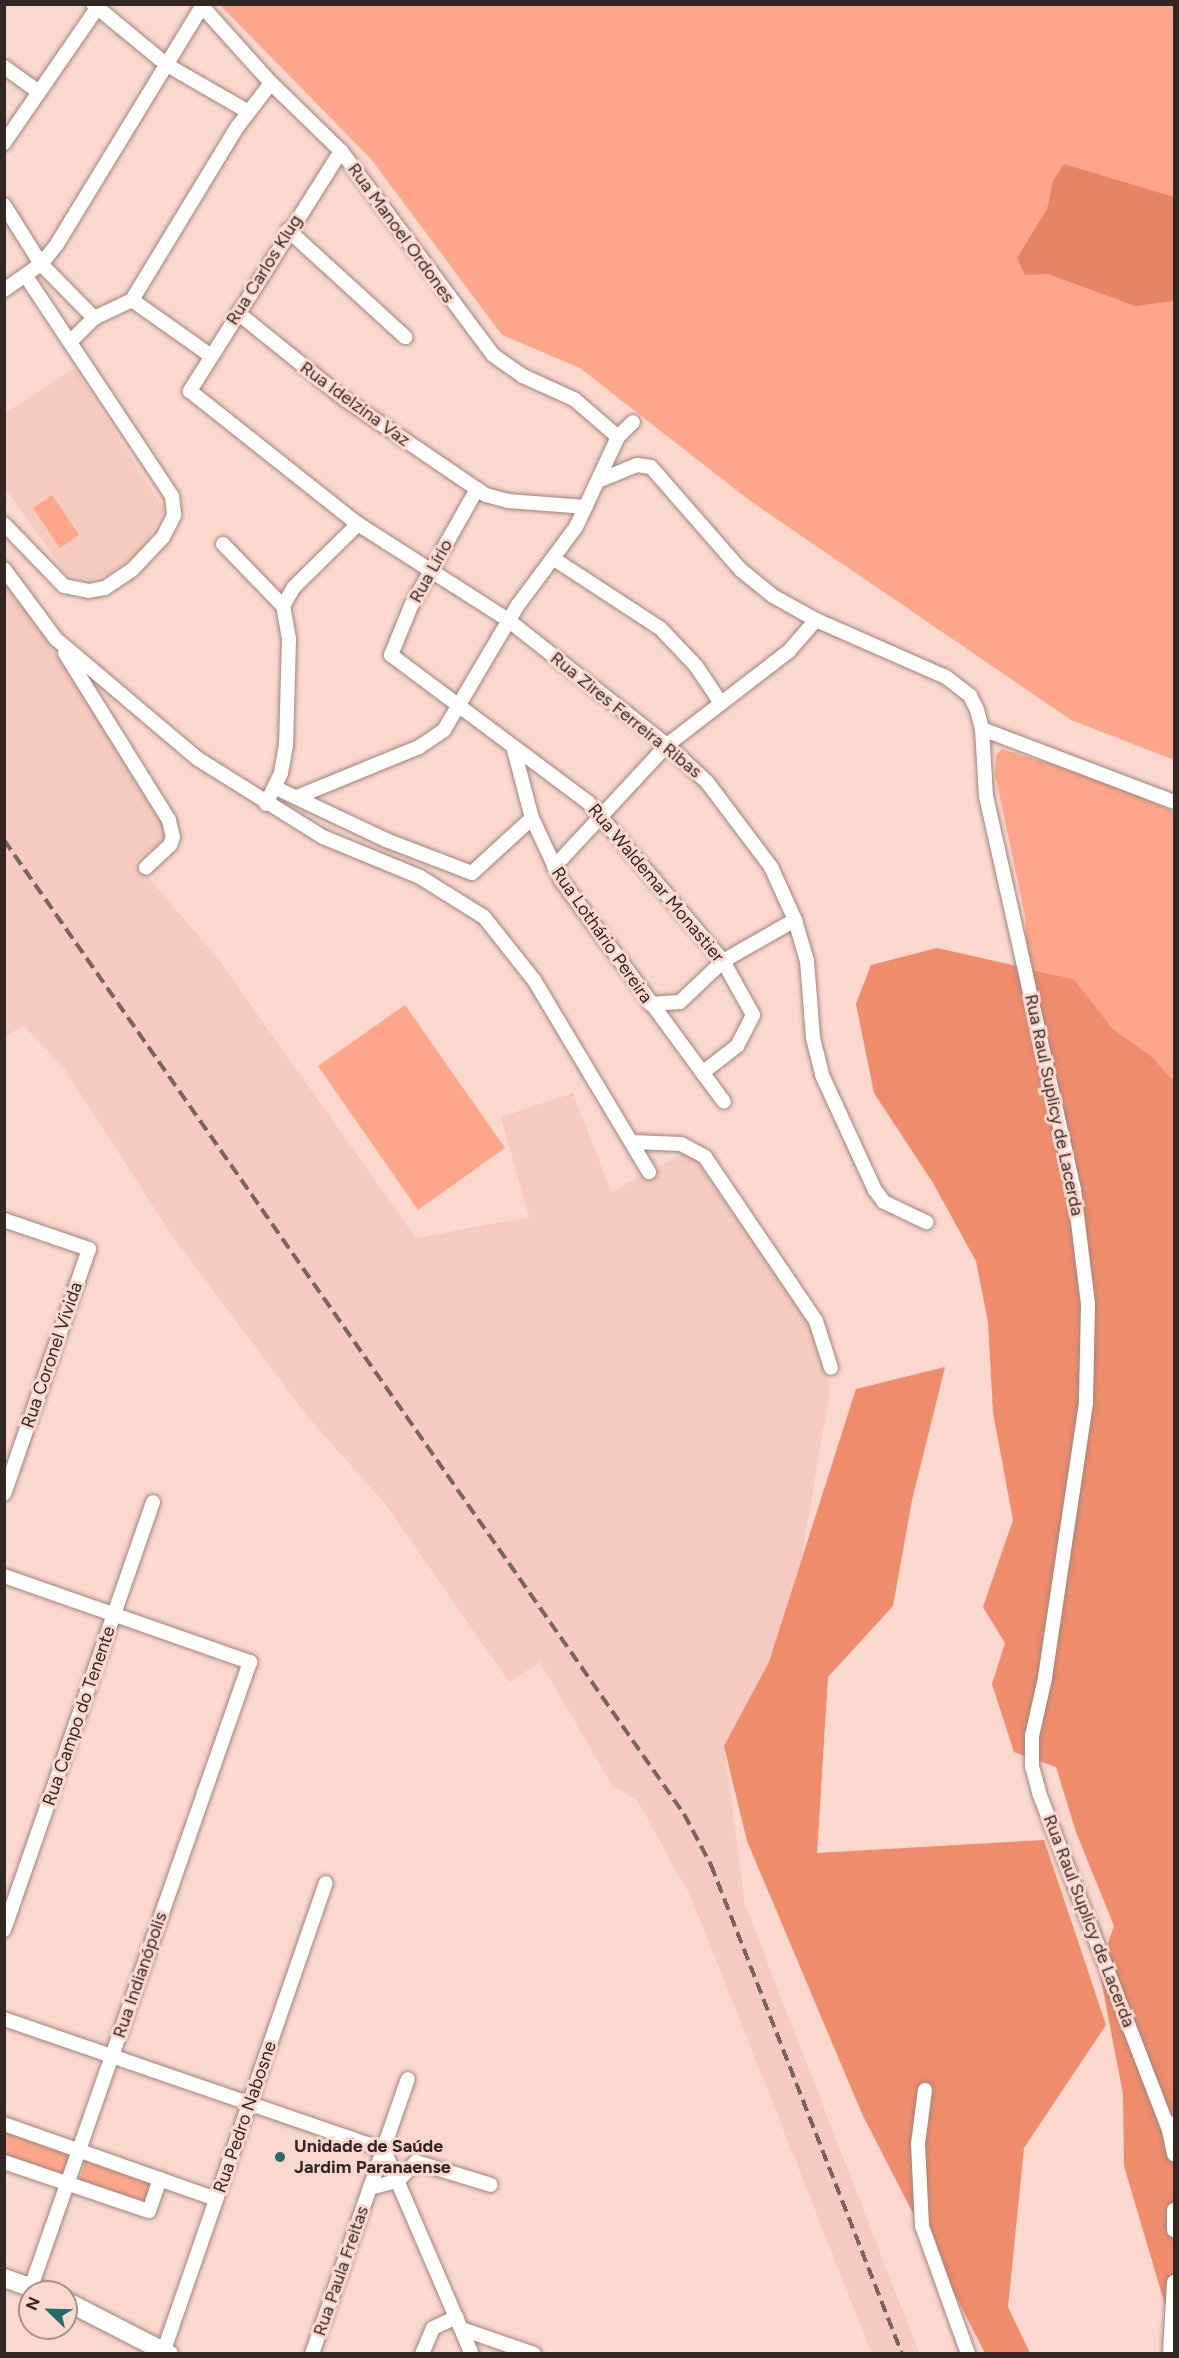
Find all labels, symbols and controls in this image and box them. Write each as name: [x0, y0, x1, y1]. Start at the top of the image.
street label: Rua Manoel Ordones: [343, 159, 459, 307]
street label: Rua Carlos Klug: [221, 211, 307, 329]
street label: Rua Idelzina Vaz: [296, 357, 414, 451]
street label: Rua Lírio: [405, 536, 457, 606]
street label: Rua Zires Ferreira Ribas: [546, 647, 706, 783]
street label: Rua Waldemar Monastier: [583, 799, 729, 967]
street label: Rua Lothário Pereira: [547, 863, 657, 1007]
street label: Rua Raul Suplicy de Lacerda: [1020, 992, 1088, 1218]
street label: Rua Coronel Vivida: [17, 1279, 87, 1431]
street label: Rua Campo do Tenente: [38, 1623, 120, 1809]
street label: Rua Raul Suplicy de Lacerda: [1038, 1812, 1140, 2030]
street label: Rua Indianópolis: [108, 1909, 172, 2041]
street label: Rua Pedro Nabosne: [209, 2038, 281, 2196]
place label: Unidade de Saúde Jardim Paranaense: [294, 2136, 451, 2178]
marker: Unidade de Saúde Jardim Paranaense: [271, 2148, 289, 2166]
street label: Rua Paula Freitas: [309, 2203, 373, 2339]
north arrow: [18, 2280, 78, 2340]
text: N: [22, 2294, 44, 2313]

